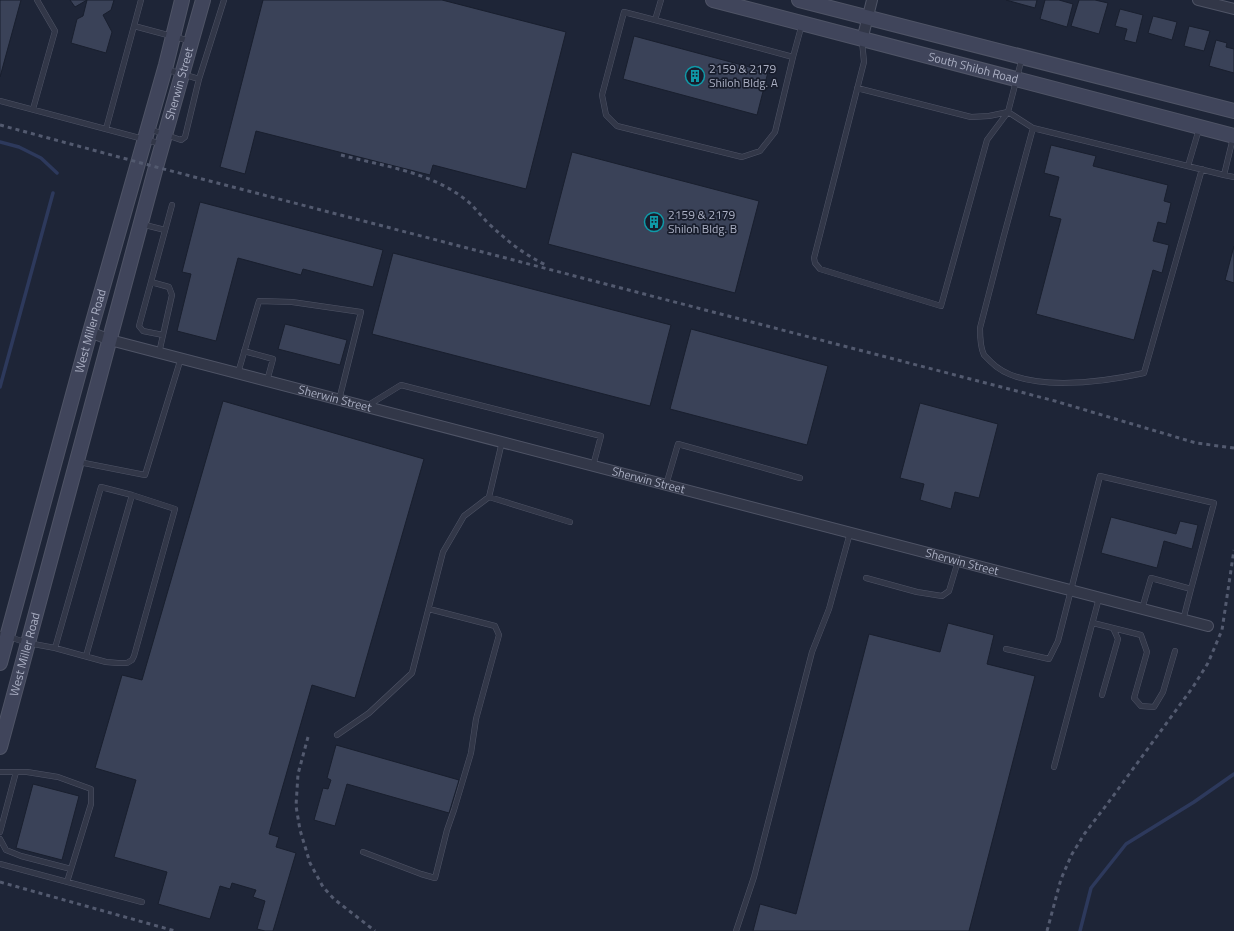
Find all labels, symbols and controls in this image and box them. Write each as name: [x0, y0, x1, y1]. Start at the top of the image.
street label: Sherwin Street: [160, 44, 198, 122]
street label: South Shiloh Road: [926, 47, 1021, 88]
place label: 2159 & 2179 Shiloh Bldg. A: [709, 59, 778, 92]
building icon: 2159 & 2179 Shiloh Bldg. A: [684, 65, 706, 87]
place label: 2159 & 2179 Shiloh Bldg. B: [668, 205, 737, 238]
building icon: 2159 & 2179 Shiloh Bldg. B: [643, 211, 665, 233]
street label: West Miller Road: [69, 287, 111, 375]
street label: Sherwin Street: [296, 379, 375, 417]
street label: Sherwin Street: [610, 461, 688, 499]
street label: Sherwin Street: [923, 543, 1002, 580]
street label: West Miller Road: [4, 610, 45, 698]

